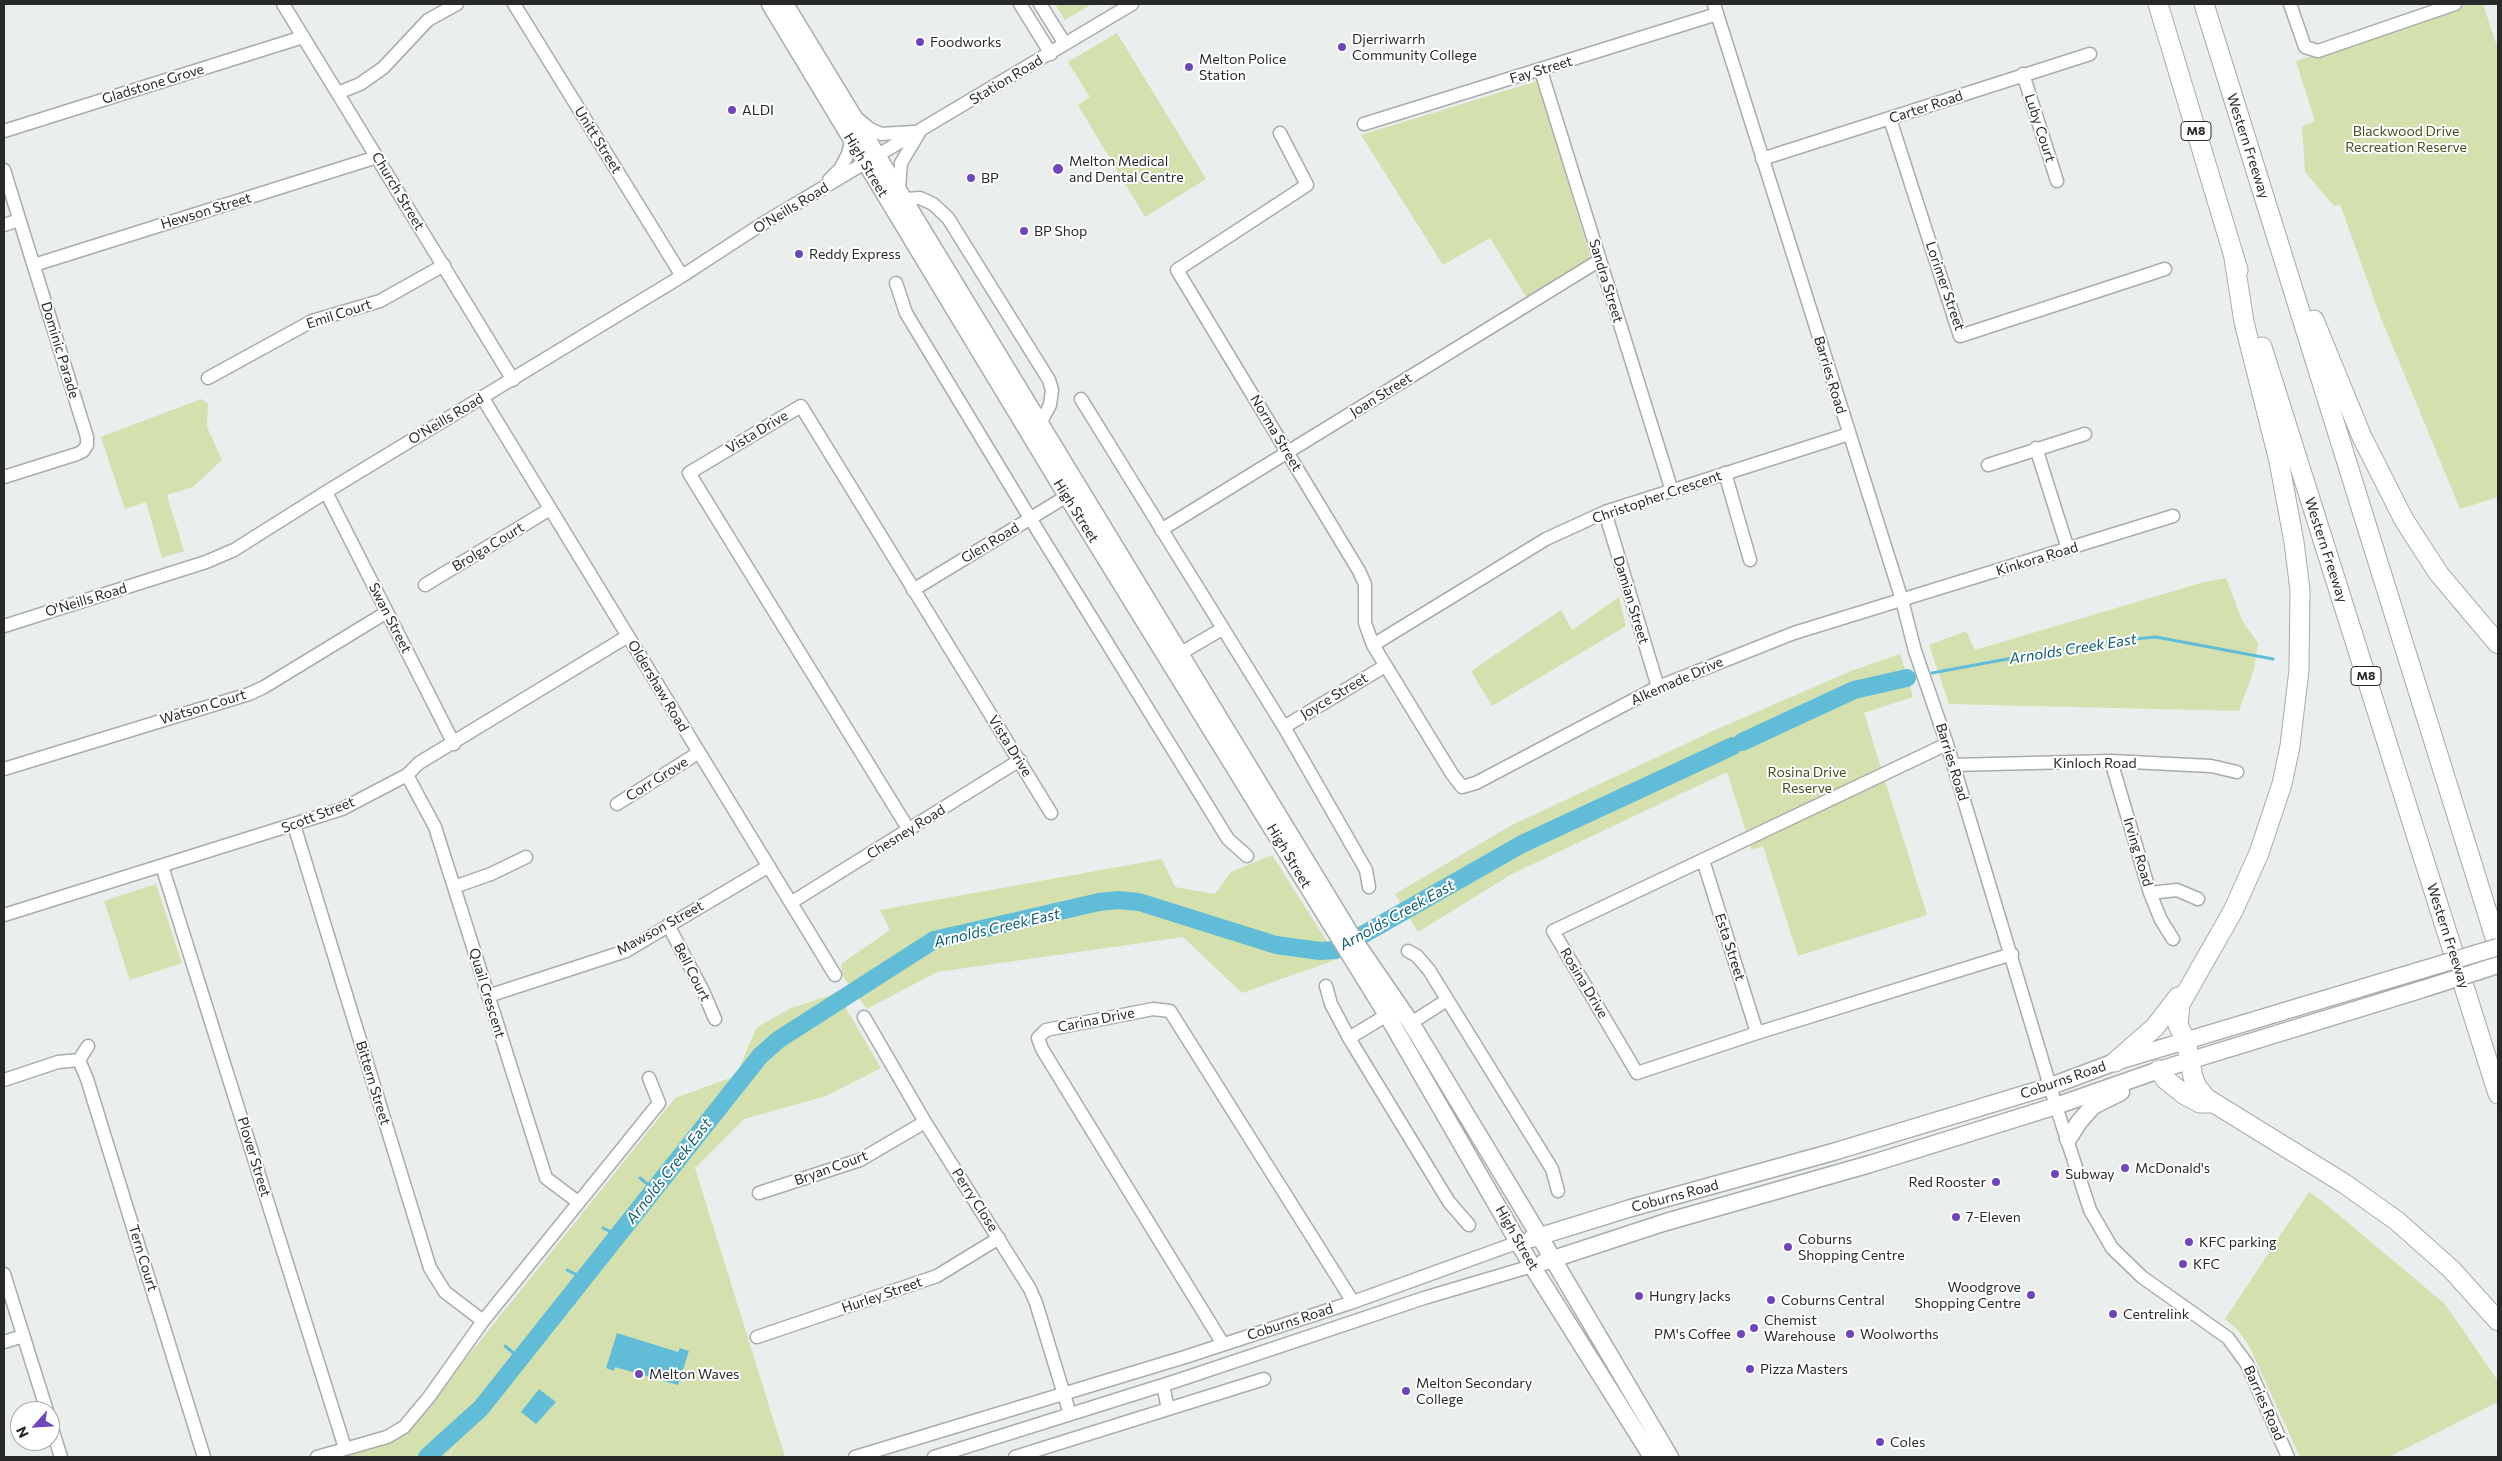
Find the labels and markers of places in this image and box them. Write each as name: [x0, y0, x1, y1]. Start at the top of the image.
place label: Djerriwarrh Community College: [1352, 31, 1477, 64]
place label: Foodworks: [930, 34, 1001, 50]
marker: Foodworks: [914, 36, 926, 48]
marker: Djerriwarrh Community College: [1336, 41, 1348, 53]
place label: Melton Police Station: [1199, 51, 1286, 84]
marker: Melton Police Station: [1183, 61, 1195, 73]
place label: ALDI: [742, 102, 774, 118]
marker: ALDI: [726, 104, 738, 116]
place label: Melton Medical and Dental Centre: [1069, 153, 1184, 186]
marker: Melton Medical and Dental Centre: [1051, 162, 1065, 176]
place label: BP: [981, 170, 999, 186]
marker: BP: [965, 172, 977, 184]
place label: BP Shop: [1034, 223, 1087, 239]
marker: BP Shop: [1018, 225, 1030, 237]
place label: Reddy Express: [809, 246, 901, 262]
marker: Reddy Express: [793, 248, 805, 260]
place label: McDonald's: [2135, 1160, 2210, 1176]
marker: McDonald's: [2119, 1162, 2131, 1174]
place label: Subway: [2065, 1166, 2115, 1182]
marker: Subway: [2049, 1168, 2061, 1180]
place label: Red Rooster: [1908, 1174, 1986, 1190]
marker: Red Rooster: [1990, 1176, 2002, 1188]
place label: 7-Eleven: [1966, 1209, 2021, 1225]
marker: 7-Eleven: [1950, 1211, 1962, 1223]
place label: Coburns Shopping Centre: [1798, 1231, 1905, 1264]
place label: KFC parking: [2199, 1234, 2277, 1250]
marker: KFC parking: [2183, 1236, 2195, 1248]
marker: Coburns Shopping Centre: [1782, 1241, 1794, 1253]
place label: KFC: [2193, 1256, 2220, 1272]
marker: KFC: [2177, 1258, 2189, 1270]
place label: Woodgrove Shopping Centre: [1914, 1279, 2021, 1311]
place label: Hungry Jacks: [1649, 1288, 1731, 1304]
marker: Woodgrove Shopping Centre: [2025, 1289, 2037, 1301]
marker: Hungry Jacks: [1633, 1290, 1645, 1302]
place label: Coburns Central: [1781, 1292, 1885, 1308]
marker: Coburns Central: [1765, 1294, 1777, 1306]
place label: Centrelink: [2123, 1306, 2189, 1322]
marker: Centrelink: [2107, 1308, 2119, 1320]
place label: Chemist Warehouse: [1764, 1312, 1836, 1344]
marker: Chemist Warehouse: [1748, 1322, 1760, 1334]
place label: PM's Coffee: [1654, 1326, 1731, 1342]
place label: Woolworths: [1860, 1326, 1939, 1342]
marker: PM's Coffee: [1735, 1328, 1747, 1340]
marker: Woolworths: [1844, 1328, 1856, 1340]
place label: Pizza Masters: [1760, 1361, 1848, 1377]
marker: Pizza Masters: [1744, 1363, 1756, 1375]
place label: Melton Waves: [649, 1366, 739, 1382]
marker: Melton Waves: [633, 1368, 645, 1380]
place label: Melton Secondary College: [1416, 1375, 1532, 1408]
marker: Melton Secondary College: [1400, 1385, 1412, 1397]
place label: Coles: [1890, 1434, 1925, 1450]
marker: Coles: [1874, 1436, 1886, 1448]

